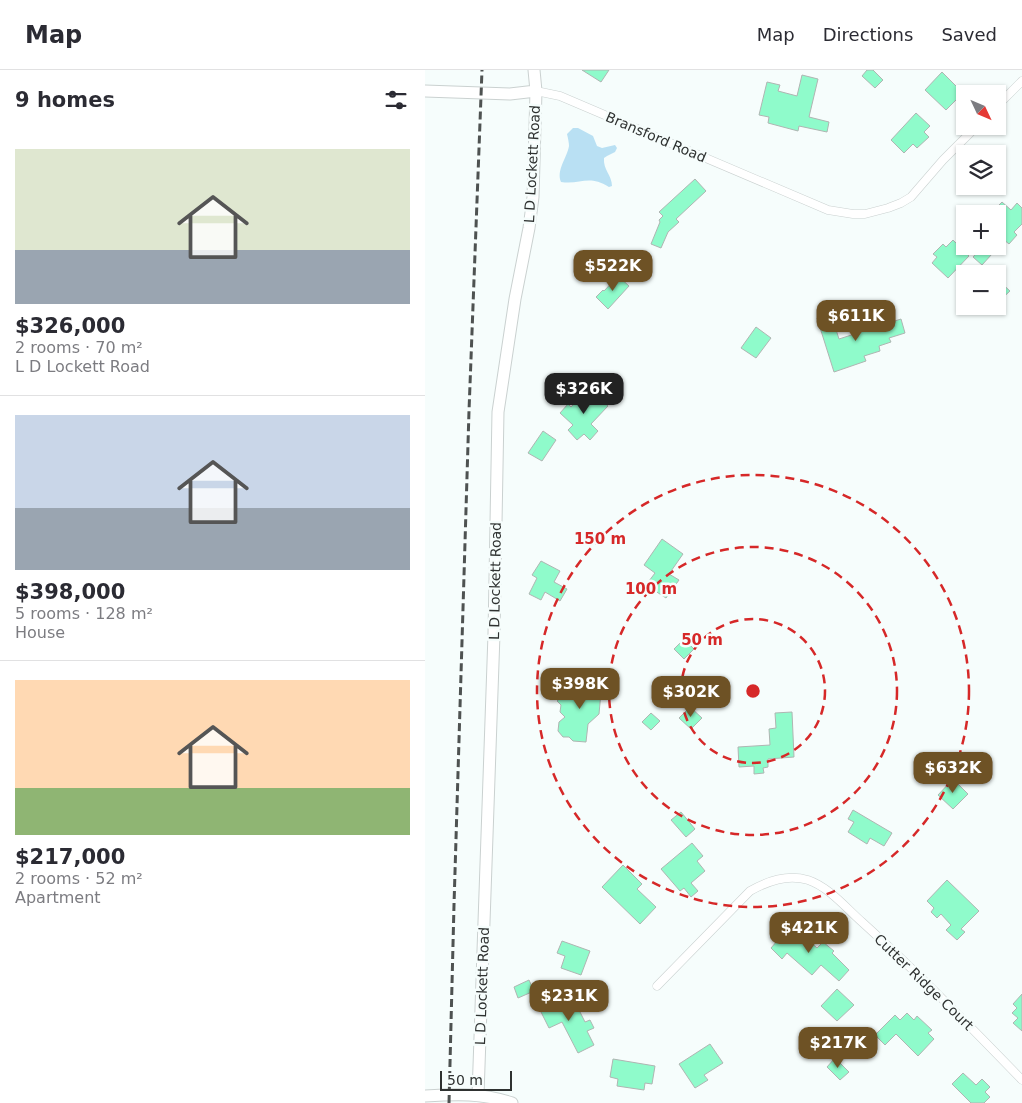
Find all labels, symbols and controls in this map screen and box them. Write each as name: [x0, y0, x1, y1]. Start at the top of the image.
text: Map: [25, 21, 82, 49]
text: Map: [757, 24, 795, 45]
text: Directions: [823, 24, 913, 45]
text: Saved: [941, 24, 997, 45]
north arrow: [956, 85, 1006, 135]
map controls: [956, 85, 1006, 315]
icon: filters: [382, 86, 410, 114]
text: 9 homes: [15, 88, 115, 112]
street label: L D Lockett Road: [521, 105, 543, 223]
street label: Bransford Road: [603, 109, 709, 165]
button: layers: [956, 145, 1006, 195]
icon: home: [168, 182, 258, 272]
button: +: [956, 205, 1006, 255]
pin: $522K: [578, 250, 648, 292]
text: $522K: [585, 256, 641, 275]
button: −: [956, 265, 1006, 315]
pin: $611K: [821, 300, 891, 342]
text: $611K: [828, 306, 884, 325]
text: $326,000: [15, 314, 125, 338]
text: 2 rooms · 70 m²: [15, 338, 143, 357]
text: L D Lockett Road: [15, 357, 150, 376]
pin: $326K: [549, 372, 619, 415]
text: $326K: [556, 379, 612, 398]
icon: home: [168, 447, 258, 537]
street label: L D Lockett Road: [486, 522, 504, 640]
text: 150 m: [574, 530, 626, 548]
text: $398,000: [15, 580, 125, 604]
text: 100 m: [625, 580, 677, 598]
text: 5 rooms · 128 m²: [15, 604, 153, 623]
text: House: [15, 623, 65, 642]
text: 50 m: [681, 631, 723, 649]
pin: $398K: [545, 668, 615, 710]
text: $398K: [552, 674, 608, 693]
pin: $302K: [656, 676, 726, 718]
text: $302K: [663, 682, 719, 701]
centre of rings: [744, 682, 762, 700]
icon: home: [168, 712, 258, 802]
pin: $632K: [918, 752, 988, 794]
text: $632K: [925, 758, 981, 777]
text: $217,000: [15, 845, 125, 869]
text: 2 rooms · 52 m²: [15, 869, 143, 888]
text: Apartment: [15, 888, 101, 907]
pin: $421K: [774, 912, 844, 954]
text: $421K: [781, 918, 837, 937]
street label: L D Lockett Road: [472, 927, 492, 1045]
street label: Cutter Ridge Court: [871, 931, 977, 1034]
pin: $231K: [534, 980, 604, 1022]
text: $231K: [541, 986, 597, 1005]
pin: $217K: [803, 1026, 873, 1069]
text: $217K: [810, 1033, 866, 1052]
scale bar: [440, 1068, 513, 1091]
text: 50 m: [447, 1072, 483, 1088]

